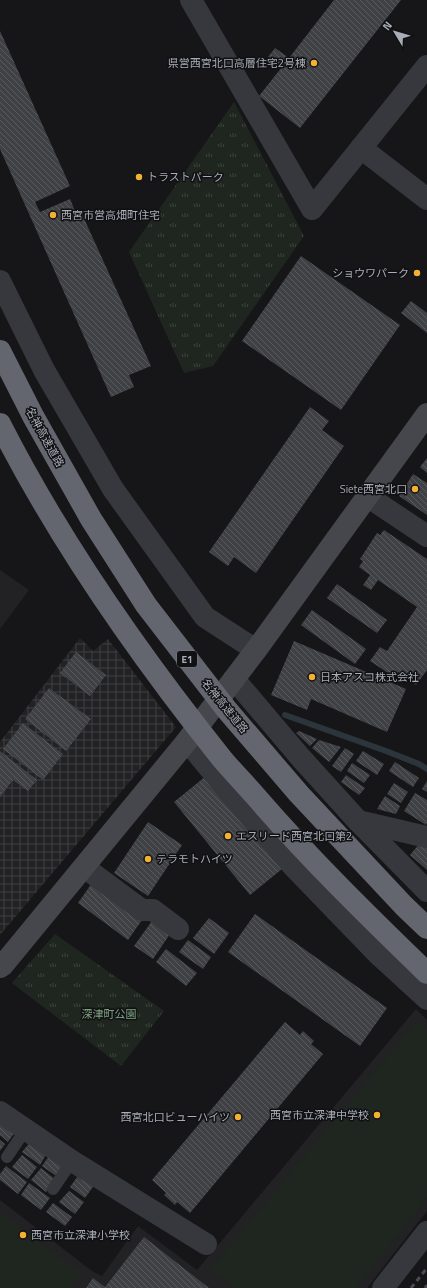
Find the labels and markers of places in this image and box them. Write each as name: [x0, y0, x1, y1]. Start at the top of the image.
place label: 県営西宮北口高層住宅2号棟: [168, 55, 306, 71]
marker: 県営西宮北口高層住宅2号棟: [309, 58, 319, 68]
place label: トラストパーク: [147, 169, 224, 185]
marker: トラストパーク: [134, 172, 144, 182]
place label: 西宮市営高畑町住宅: [61, 207, 160, 223]
marker: 西宮市営高畑町住宅: [48, 210, 58, 220]
place label: ショウワパーク: [332, 265, 409, 281]
marker: ショウワパーク: [412, 268, 422, 278]
place label: Siete西宮北口: [340, 481, 407, 497]
marker: Siete西宮北口: [410, 484, 420, 494]
place label: 日本アスコ株式会社: [320, 669, 419, 685]
marker: 日本アスコ株式会社: [307, 672, 317, 682]
place label: エスリード西宮北口第2: [236, 828, 352, 844]
marker: エスリード西宮北口第2: [223, 831, 233, 841]
place label: テラモトハイツ: [156, 851, 233, 867]
marker: テラモトハイツ: [143, 854, 153, 864]
place label: 西宮市立深津中学校: [270, 1107, 369, 1123]
place label: 西宮北口ビューハイツ: [120, 1109, 230, 1125]
marker: 西宮市立深津中学校: [372, 1110, 382, 1120]
marker: 西宮北口ビューハイツ: [233, 1112, 243, 1122]
place label: 西宮市立深津小学校: [31, 1227, 130, 1243]
marker: 西宮市立深津小学校: [18, 1230, 28, 1240]

